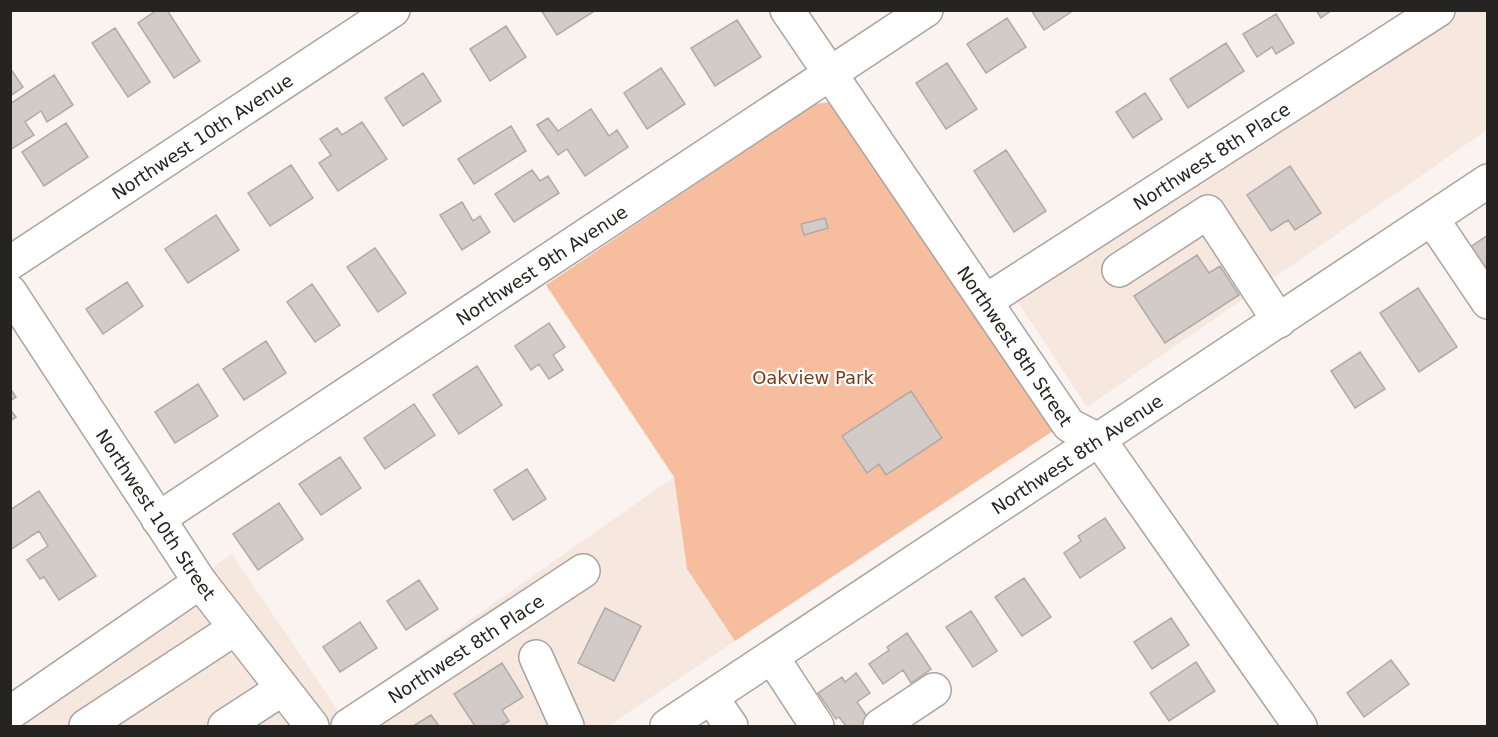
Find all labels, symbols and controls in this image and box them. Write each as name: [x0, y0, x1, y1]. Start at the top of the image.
street label: Northwest 10th Avenue: [108, 69, 296, 204]
street label: Northwest 8th Place: [1129, 98, 1294, 214]
street label: Northwest 9th Avenue: [452, 201, 631, 329]
street label: Northwest 8th Street: [953, 262, 1077, 430]
park label: Oakview Park: [752, 367, 874, 388]
street label: Northwest 8th Avenue: [987, 390, 1166, 518]
street label: Northwest 10th Street: [92, 425, 220, 604]
street label: Northwest 8th Place: [384, 590, 547, 707]

